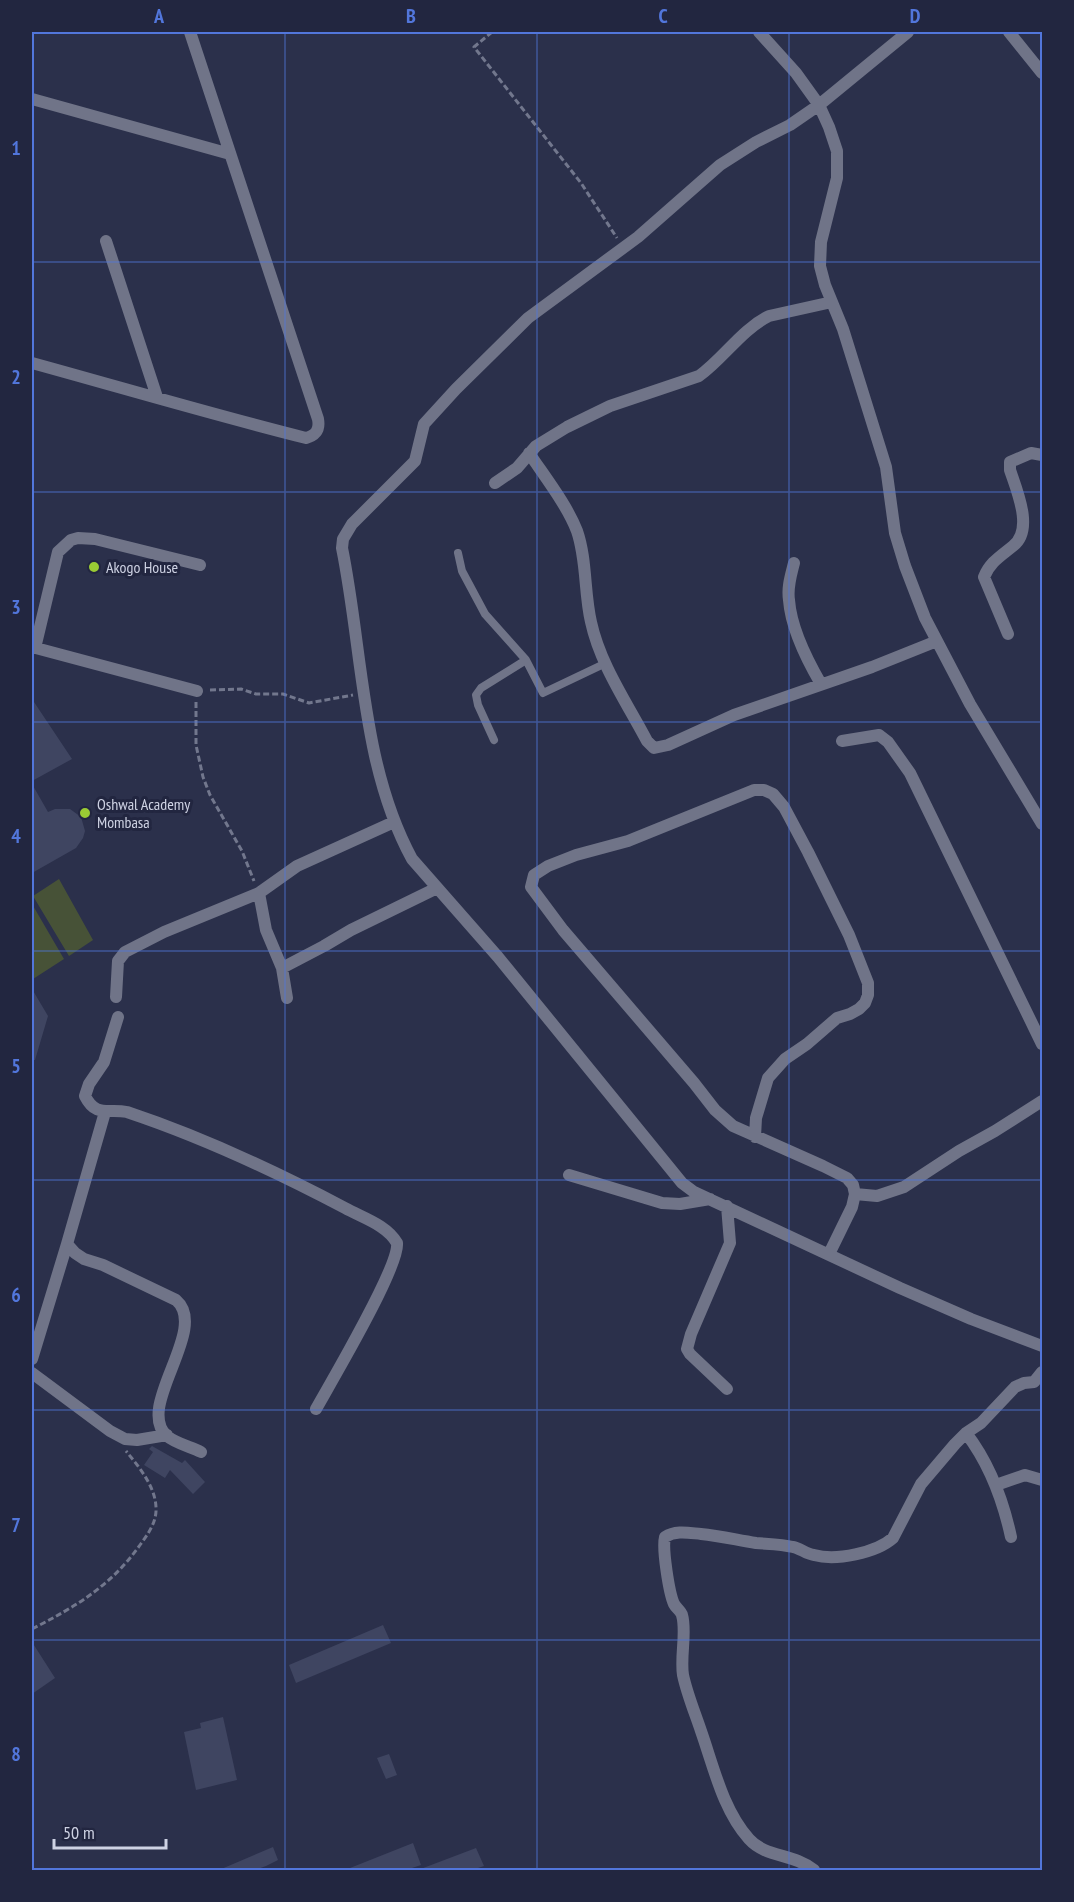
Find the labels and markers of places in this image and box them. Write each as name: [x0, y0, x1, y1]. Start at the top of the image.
place label: Akogo House: [106, 557, 178, 577]
marker: Akogo House: [87, 560, 101, 574]
place label: Oshwal Academy Mombasa: [97, 794, 190, 832]
marker: Oshwal Academy Mombasa: [78, 806, 92, 820]

